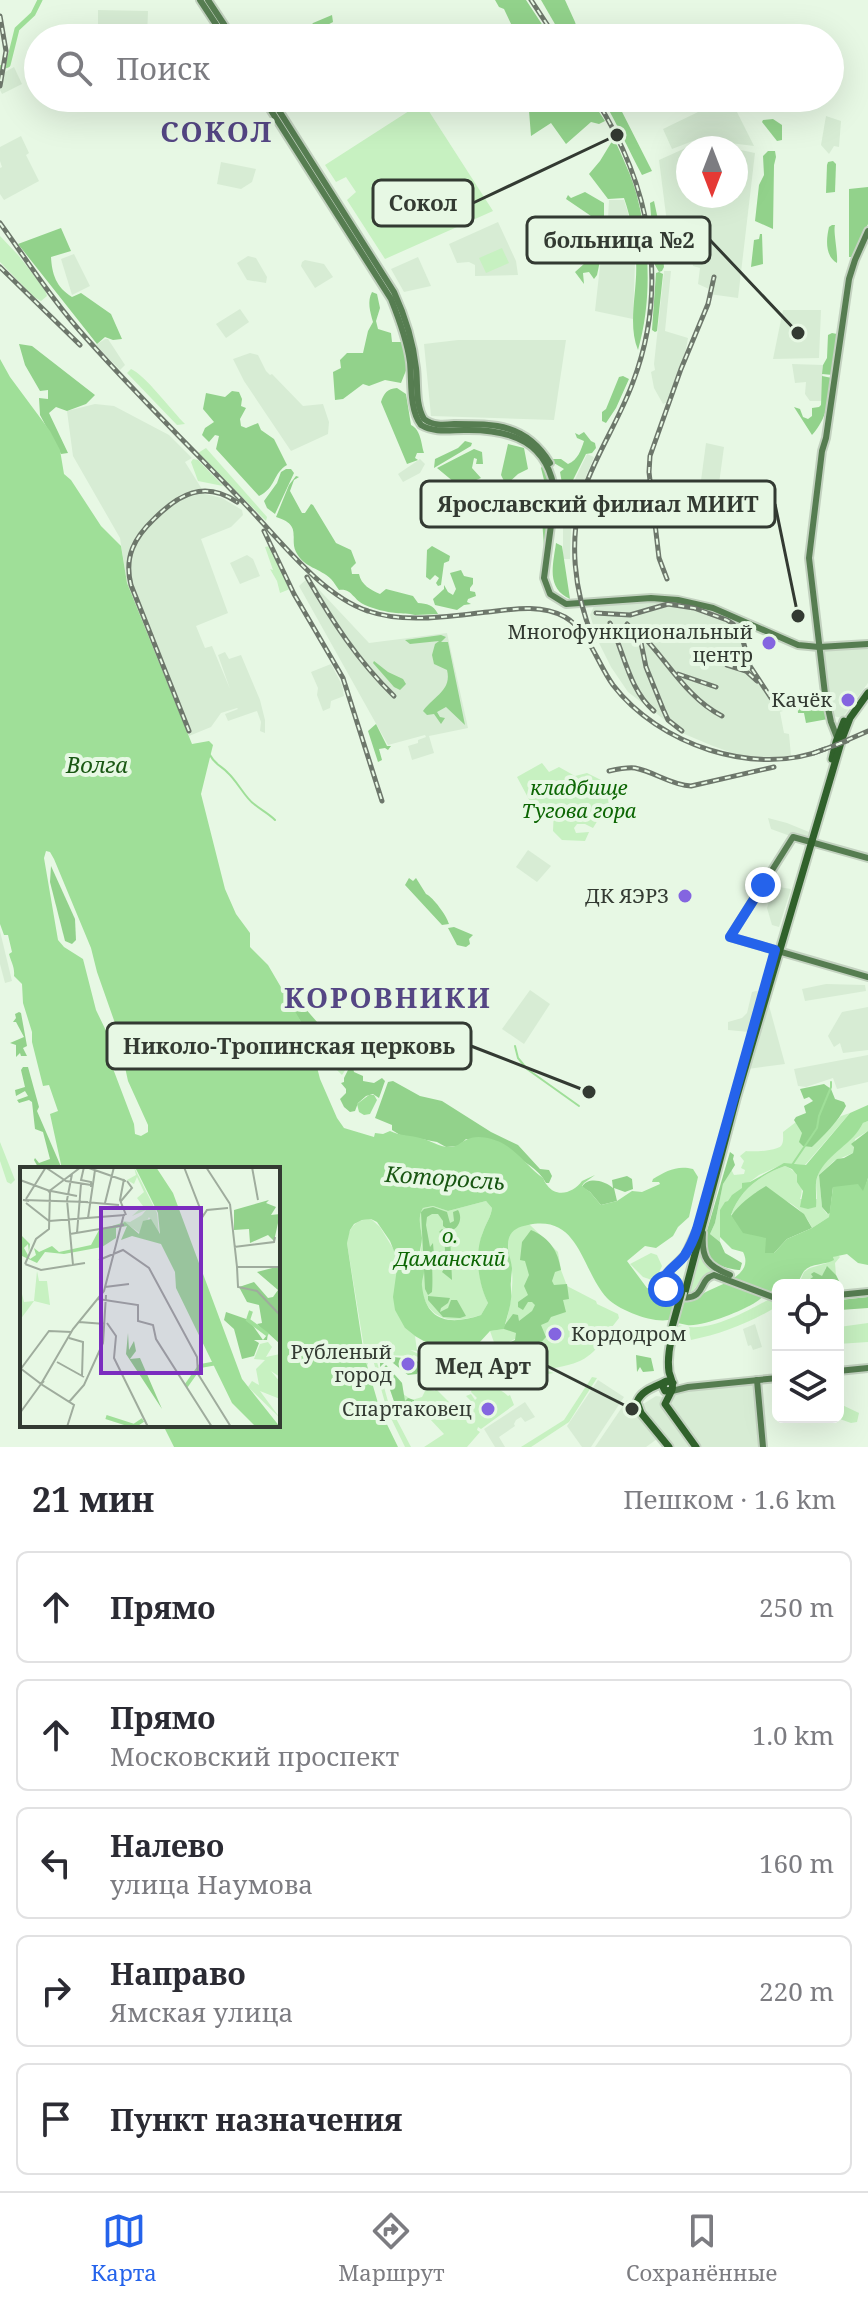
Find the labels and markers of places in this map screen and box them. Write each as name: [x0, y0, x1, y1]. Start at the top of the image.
callout: Сокол: [373, 180, 473, 226]
callout: больница №2: [527, 217, 710, 263]
callout: Ярославский филиал МИИТ: [421, 481, 775, 527]
place label: Многофункциональный центр: [507, 618, 753, 668]
marker: Многофункциональный центр: [760, 634, 778, 652]
place label: Качёк: [771, 686, 832, 713]
marker: Качёк: [839, 691, 857, 709]
place label: ДК ЯЭРЗ: [585, 882, 669, 909]
marker: ДК ЯЭРЗ: [676, 887, 694, 905]
callout: Николо-Тропинская церковь: [107, 1023, 471, 1069]
place label: Кордодром: [571, 1320, 686, 1347]
marker: Кордодром: [546, 1325, 564, 1343]
place label: Рубленый город: [290, 1338, 392, 1388]
callout: Мед Арт: [419, 1343, 547, 1389]
marker: Рубленый город: [399, 1355, 417, 1373]
place label: Спартаковец: [342, 1395, 472, 1422]
marker: Спартаковец: [479, 1400, 497, 1418]

